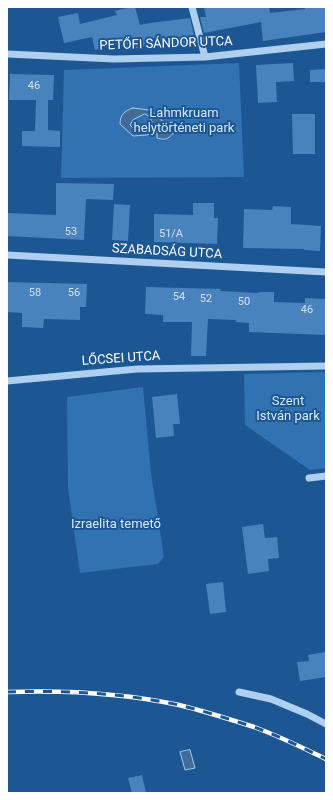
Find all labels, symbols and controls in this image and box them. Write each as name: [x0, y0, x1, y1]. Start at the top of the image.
street label: PETŐFI SÁNDOR UTCA: [99, 34, 233, 54]
house number: 46: [28, 79, 40, 93]
park label: Lahmkruam helytörténeti park: [134, 106, 234, 137]
house number: 53: [65, 225, 77, 239]
house number: 51/A: [159, 227, 183, 241]
street label: SZABADSÁG UTCA: [111, 241, 223, 263]
house number: 58: [29, 286, 41, 300]
house number: 56: [68, 286, 80, 300]
house number: 54: [173, 290, 185, 304]
house number: 52: [200, 292, 212, 306]
house number: 50: [238, 295, 250, 309]
house number: 46: [301, 303, 313, 317]
street label: LŐCSEI UTCA: [81, 348, 161, 370]
park label: Szent István park: [256, 394, 320, 425]
park label: Izraelita temető: [71, 517, 161, 533]

